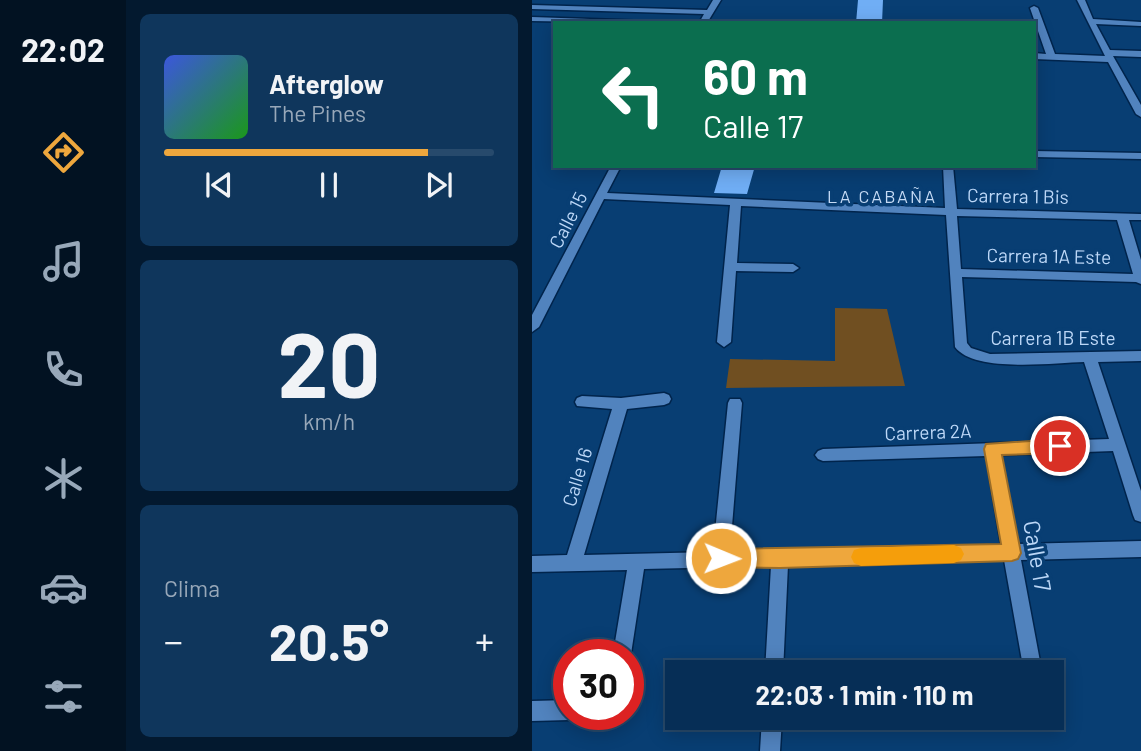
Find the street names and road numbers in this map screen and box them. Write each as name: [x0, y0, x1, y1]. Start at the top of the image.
street label: Carrera 1 Bis: [967, 183, 1069, 208]
street label: Calle 15: [544, 188, 591, 252]
street label: Carrera 1A Este: [986, 243, 1112, 268]
street label: Carrera 1B Este: [990, 326, 1116, 349]
street label: Carrera 2A: [884, 418, 972, 445]
street label: Calle 16: [557, 445, 596, 509]
street label: Calle 17: [1018, 518, 1058, 594]

